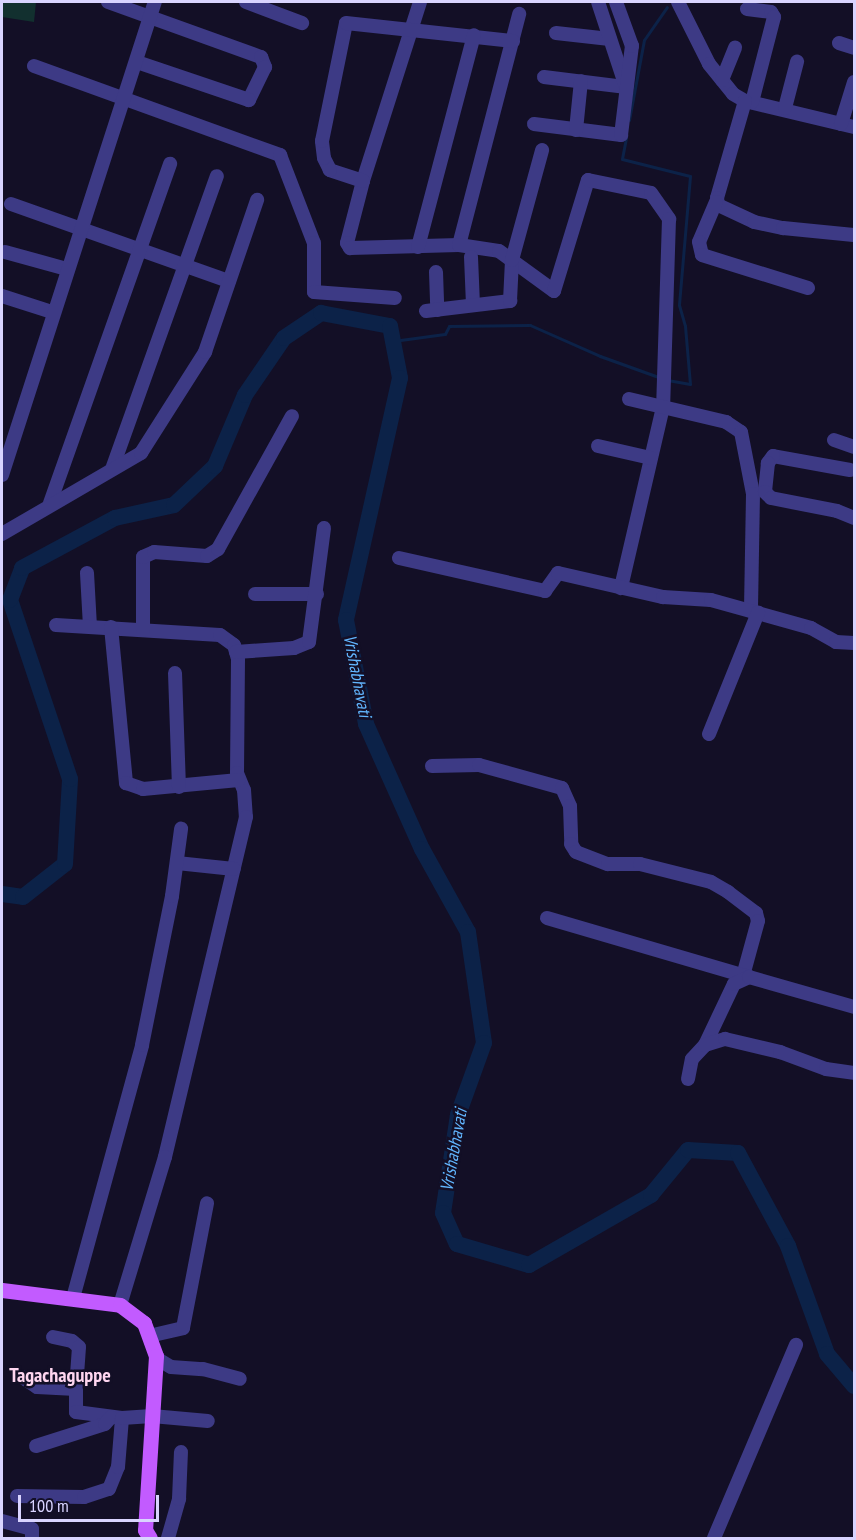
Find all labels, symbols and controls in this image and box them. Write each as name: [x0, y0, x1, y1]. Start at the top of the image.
water label: Vrishabhavati: [338, 633, 376, 719]
water label: Vrishabhavati: [436, 1107, 472, 1193]
district label: Tagachaguppe: [9, 1363, 111, 1387]
scale bar: [21, 1483, 162, 1521]
text: 100 m: [29, 1494, 69, 1517]

